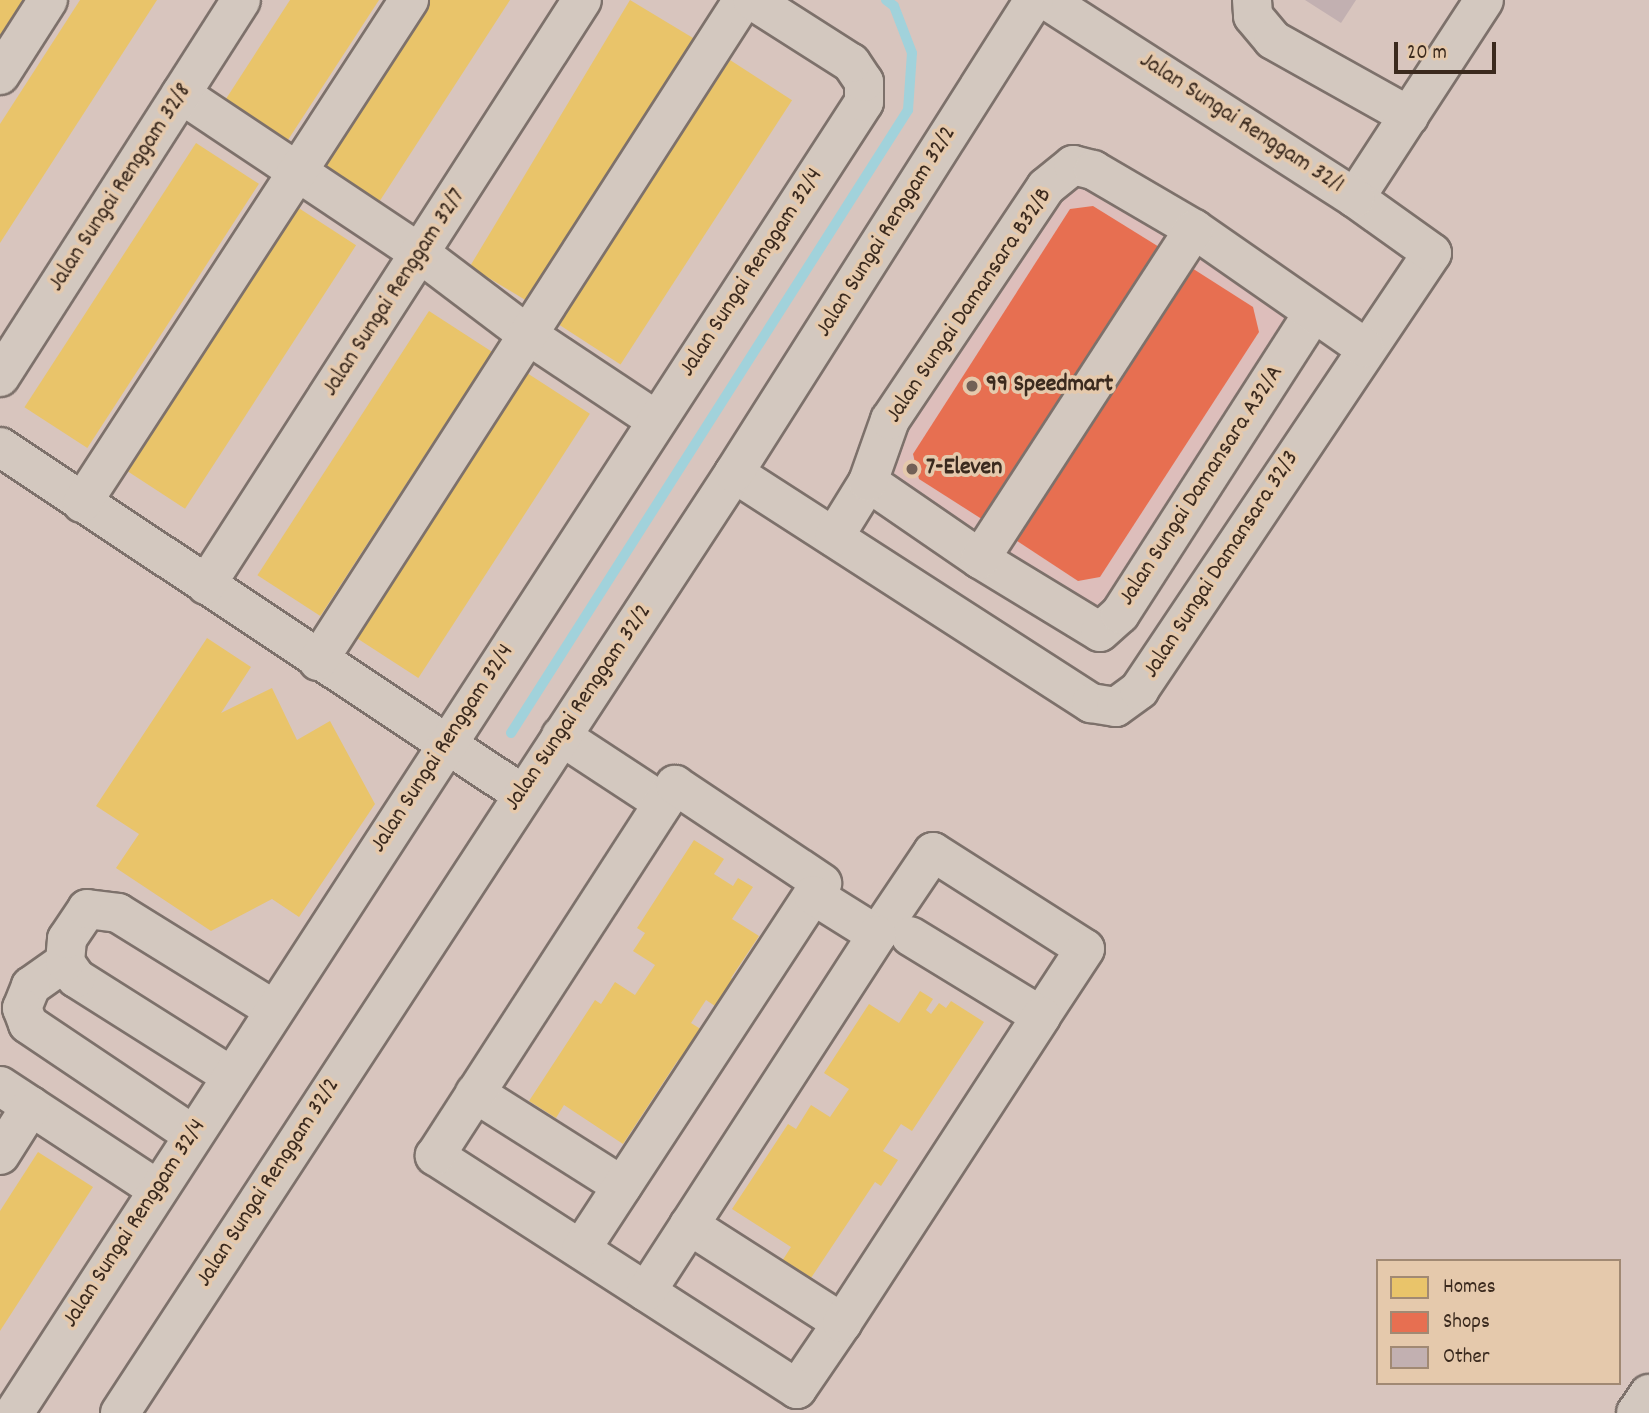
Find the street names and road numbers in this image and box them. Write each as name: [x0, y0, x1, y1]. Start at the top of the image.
street label: Jalan Sungai Renggam 32/1: [1133, 47, 1349, 201]
street label: Jalan Sungai Renggam 32/8: [43, 79, 199, 297]
street label: Jalan Sungai Renggam 32/2: [810, 121, 964, 343]
street label: Jalan Sungai Renggam 32/4: [674, 163, 830, 383]
street label: Jalan Sungai Damansara B32/B: [880, 183, 1060, 429]
street label: Jalan Sungai Renggam 32/7: [317, 184, 473, 402]
street label: Jalan Sungai Damansara A32/A: [1113, 360, 1291, 612]
street label: Jalan Sungai Damansara 32/3: [1138, 446, 1306, 684]
street label: Jalan Sungai Renggam 32/2: [499, 599, 659, 817]
street label: Jalan Sungai Renggam 32/4: [365, 639, 521, 859]
street label: Jalan Sungai Renggam 32/2: [191, 1073, 347, 1293]
street label: Jalan Sungai Renggam 32/4: [57, 1114, 213, 1334]

